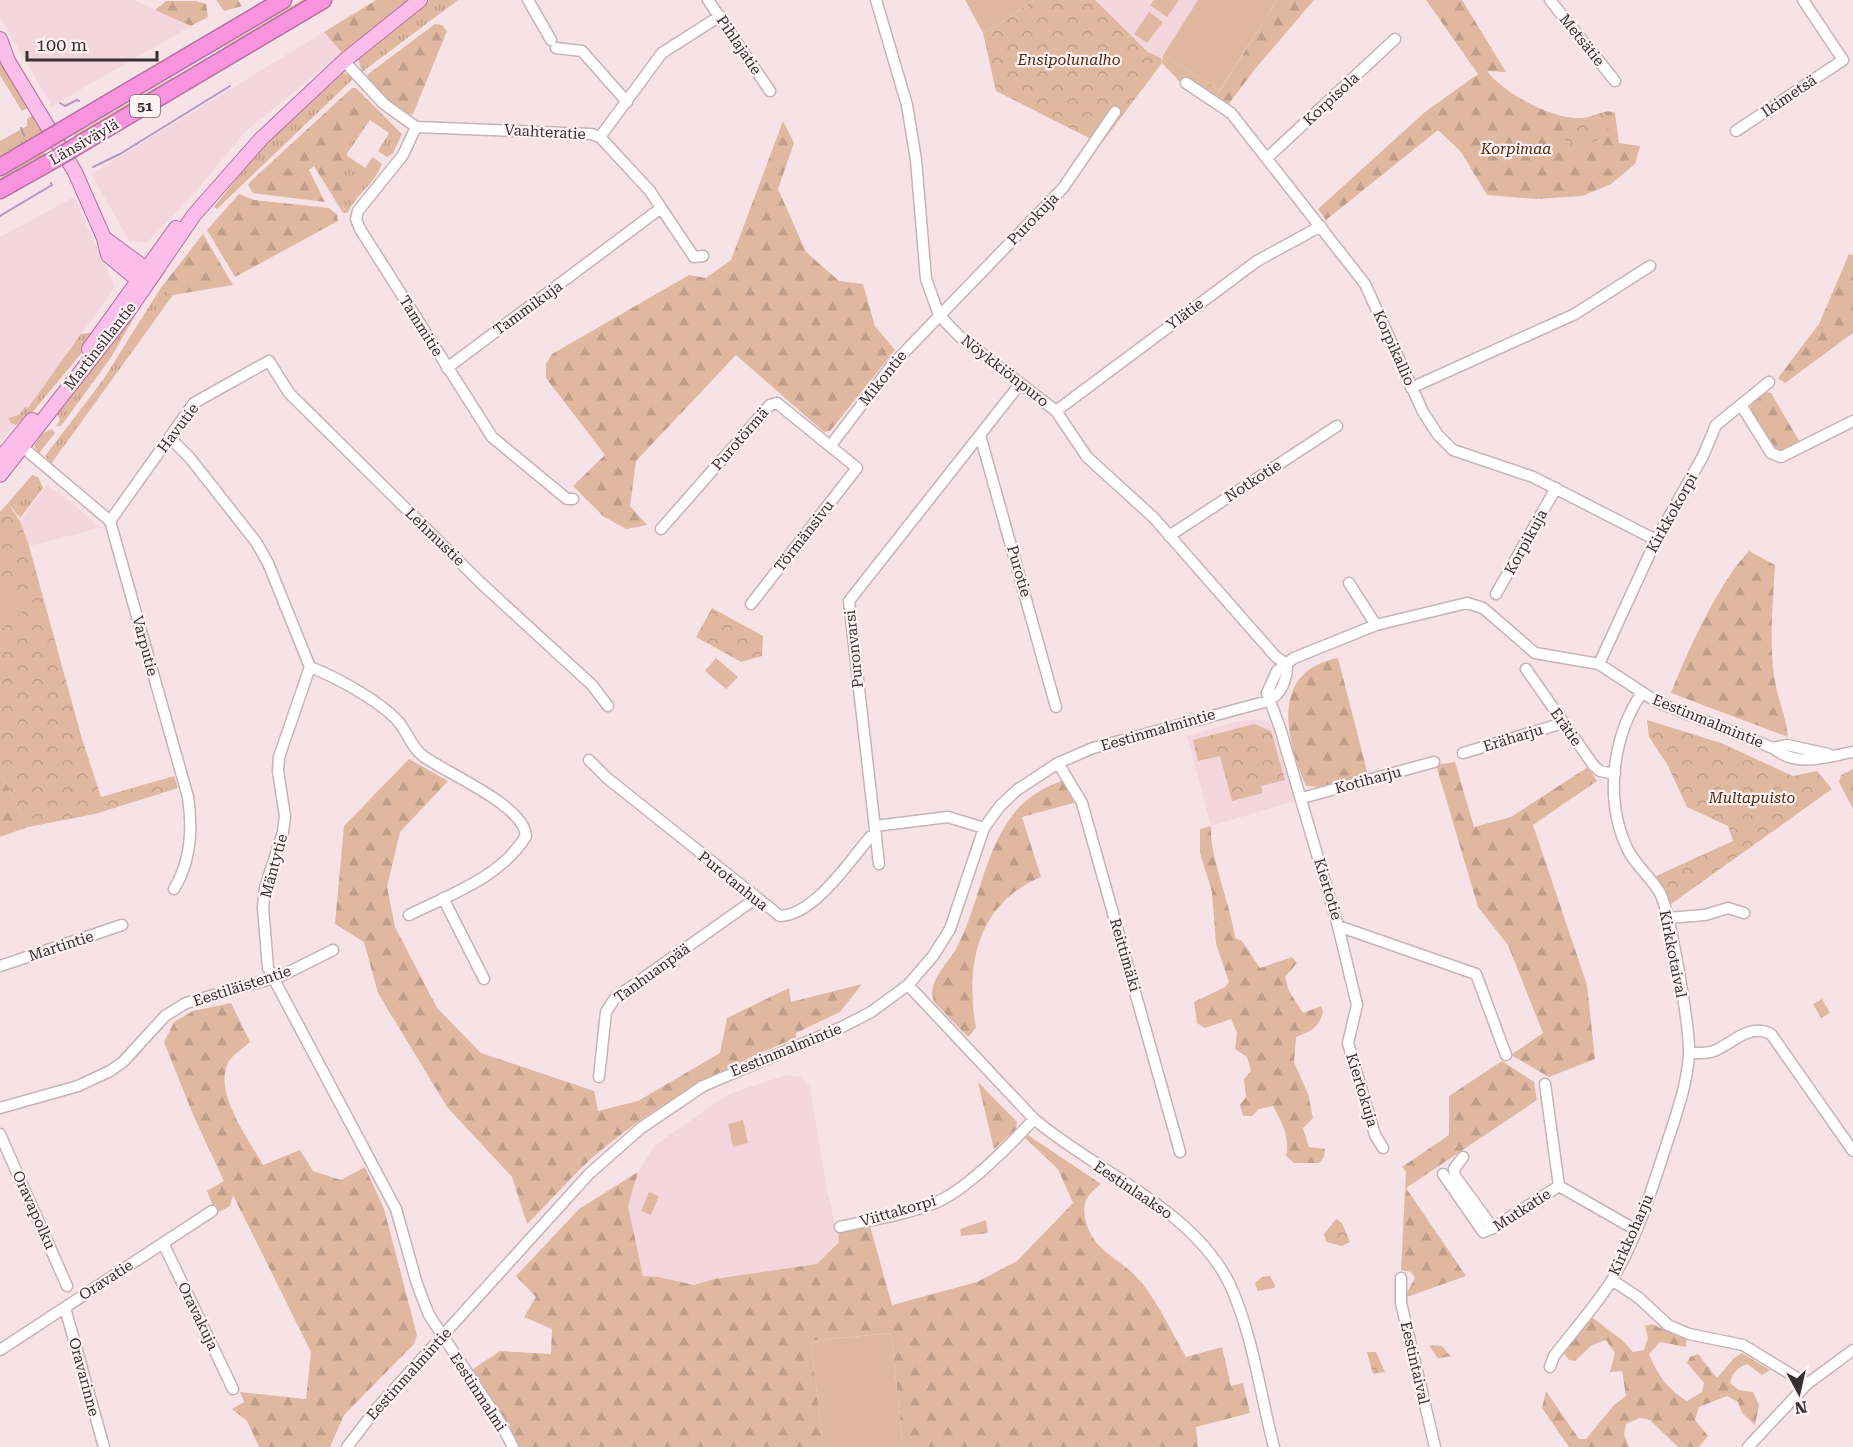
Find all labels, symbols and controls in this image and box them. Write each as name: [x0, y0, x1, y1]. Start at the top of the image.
street label: Metsätie: [1556, 10, 1608, 70]
street label: Pihlajatie: [713, 12, 765, 78]
scale bar: [27, 24, 158, 62]
text: 100 m: [36, 34, 87, 55]
park label: Ensipolunalho: [1017, 51, 1121, 69]
street label: Korpisola: [1299, 69, 1363, 129]
street label: Ikimetsä: [1758, 71, 1820, 121]
road number: 51: [130, 95, 160, 117]
street label: Länsiväylä: [46, 115, 122, 169]
street label: Vaahteratie: [504, 121, 586, 143]
park label: Korpimaa: [1480, 140, 1551, 158]
street label: Purokuja: [1004, 189, 1062, 249]
street label: Tammikuja: [490, 277, 566, 339]
street label: Tammitie: [395, 292, 447, 360]
street label: Ylätie: [1163, 294, 1207, 334]
street label: Martinsillantie: [60, 299, 140, 393]
street label: Korpikallio: [1369, 307, 1419, 389]
street label: Nöykkiönpuro: [958, 331, 1052, 411]
street label: Mikontie: [855, 347, 911, 409]
street label: Havutie: [154, 400, 202, 456]
street label: Purotörmä: [708, 404, 772, 474]
street label: Notkotie: [1221, 456, 1285, 506]
street label: Kirkkokorpi: [1643, 470, 1701, 556]
street label: Törmänsivu: [770, 496, 838, 575]
street label: Lehmustie: [401, 504, 469, 570]
street label: Korpikuja: [1501, 506, 1551, 578]
street label: Purotie: [1003, 543, 1035, 599]
street label: Puronvarsi: [841, 609, 867, 689]
street label: Varputie: [128, 614, 162, 678]
street label: Eestinmalmintie: [1650, 690, 1766, 752]
street label: Eestinmalmintie: [1099, 705, 1217, 755]
street label: Erätie: [1547, 705, 1585, 749]
street label: Eräharju: [1481, 720, 1546, 756]
street label: Kotiharju: [1333, 762, 1404, 798]
park label: Multapuisto: [1708, 789, 1795, 807]
street label: Mäntytie: [257, 832, 291, 900]
street label: Purotanhua: [694, 847, 772, 915]
street label: Kiertotie: [1310, 856, 1346, 922]
street label: Kirkkotaival: [1656, 909, 1690, 1000]
street label: Reittimäki: [1106, 916, 1144, 994]
street label: Martintie: [26, 927, 96, 965]
street label: Tanhuanpää: [611, 940, 693, 1006]
street label: Eestiläistentie: [191, 962, 293, 1010]
street label: Eestinmalmintie: [728, 1019, 844, 1081]
street label: Kiertokuja: [1342, 1051, 1382, 1129]
street label: Eestinlaakso: [1090, 1157, 1176, 1223]
street label: Oravapolku: [9, 1168, 60, 1253]
street label: Mutkatie: [1490, 1185, 1554, 1235]
street label: Viittakorpi: [858, 1191, 938, 1230]
street label: Kirkkoharju: [1605, 1191, 1657, 1278]
street label: Oravatie: [76, 1256, 136, 1304]
street label: Oravakuja: [174, 1279, 222, 1353]
street label: Eestintaival: [1397, 1320, 1433, 1407]
street label: Eestinmalmintie: [363, 1324, 455, 1424]
street label: Oravarinne: [65, 1336, 103, 1418]
street label: Eestinmalmi: [446, 1349, 510, 1435]
north arrow: [1769, 1363, 1829, 1423]
text: N: [1794, 1397, 1808, 1418]

